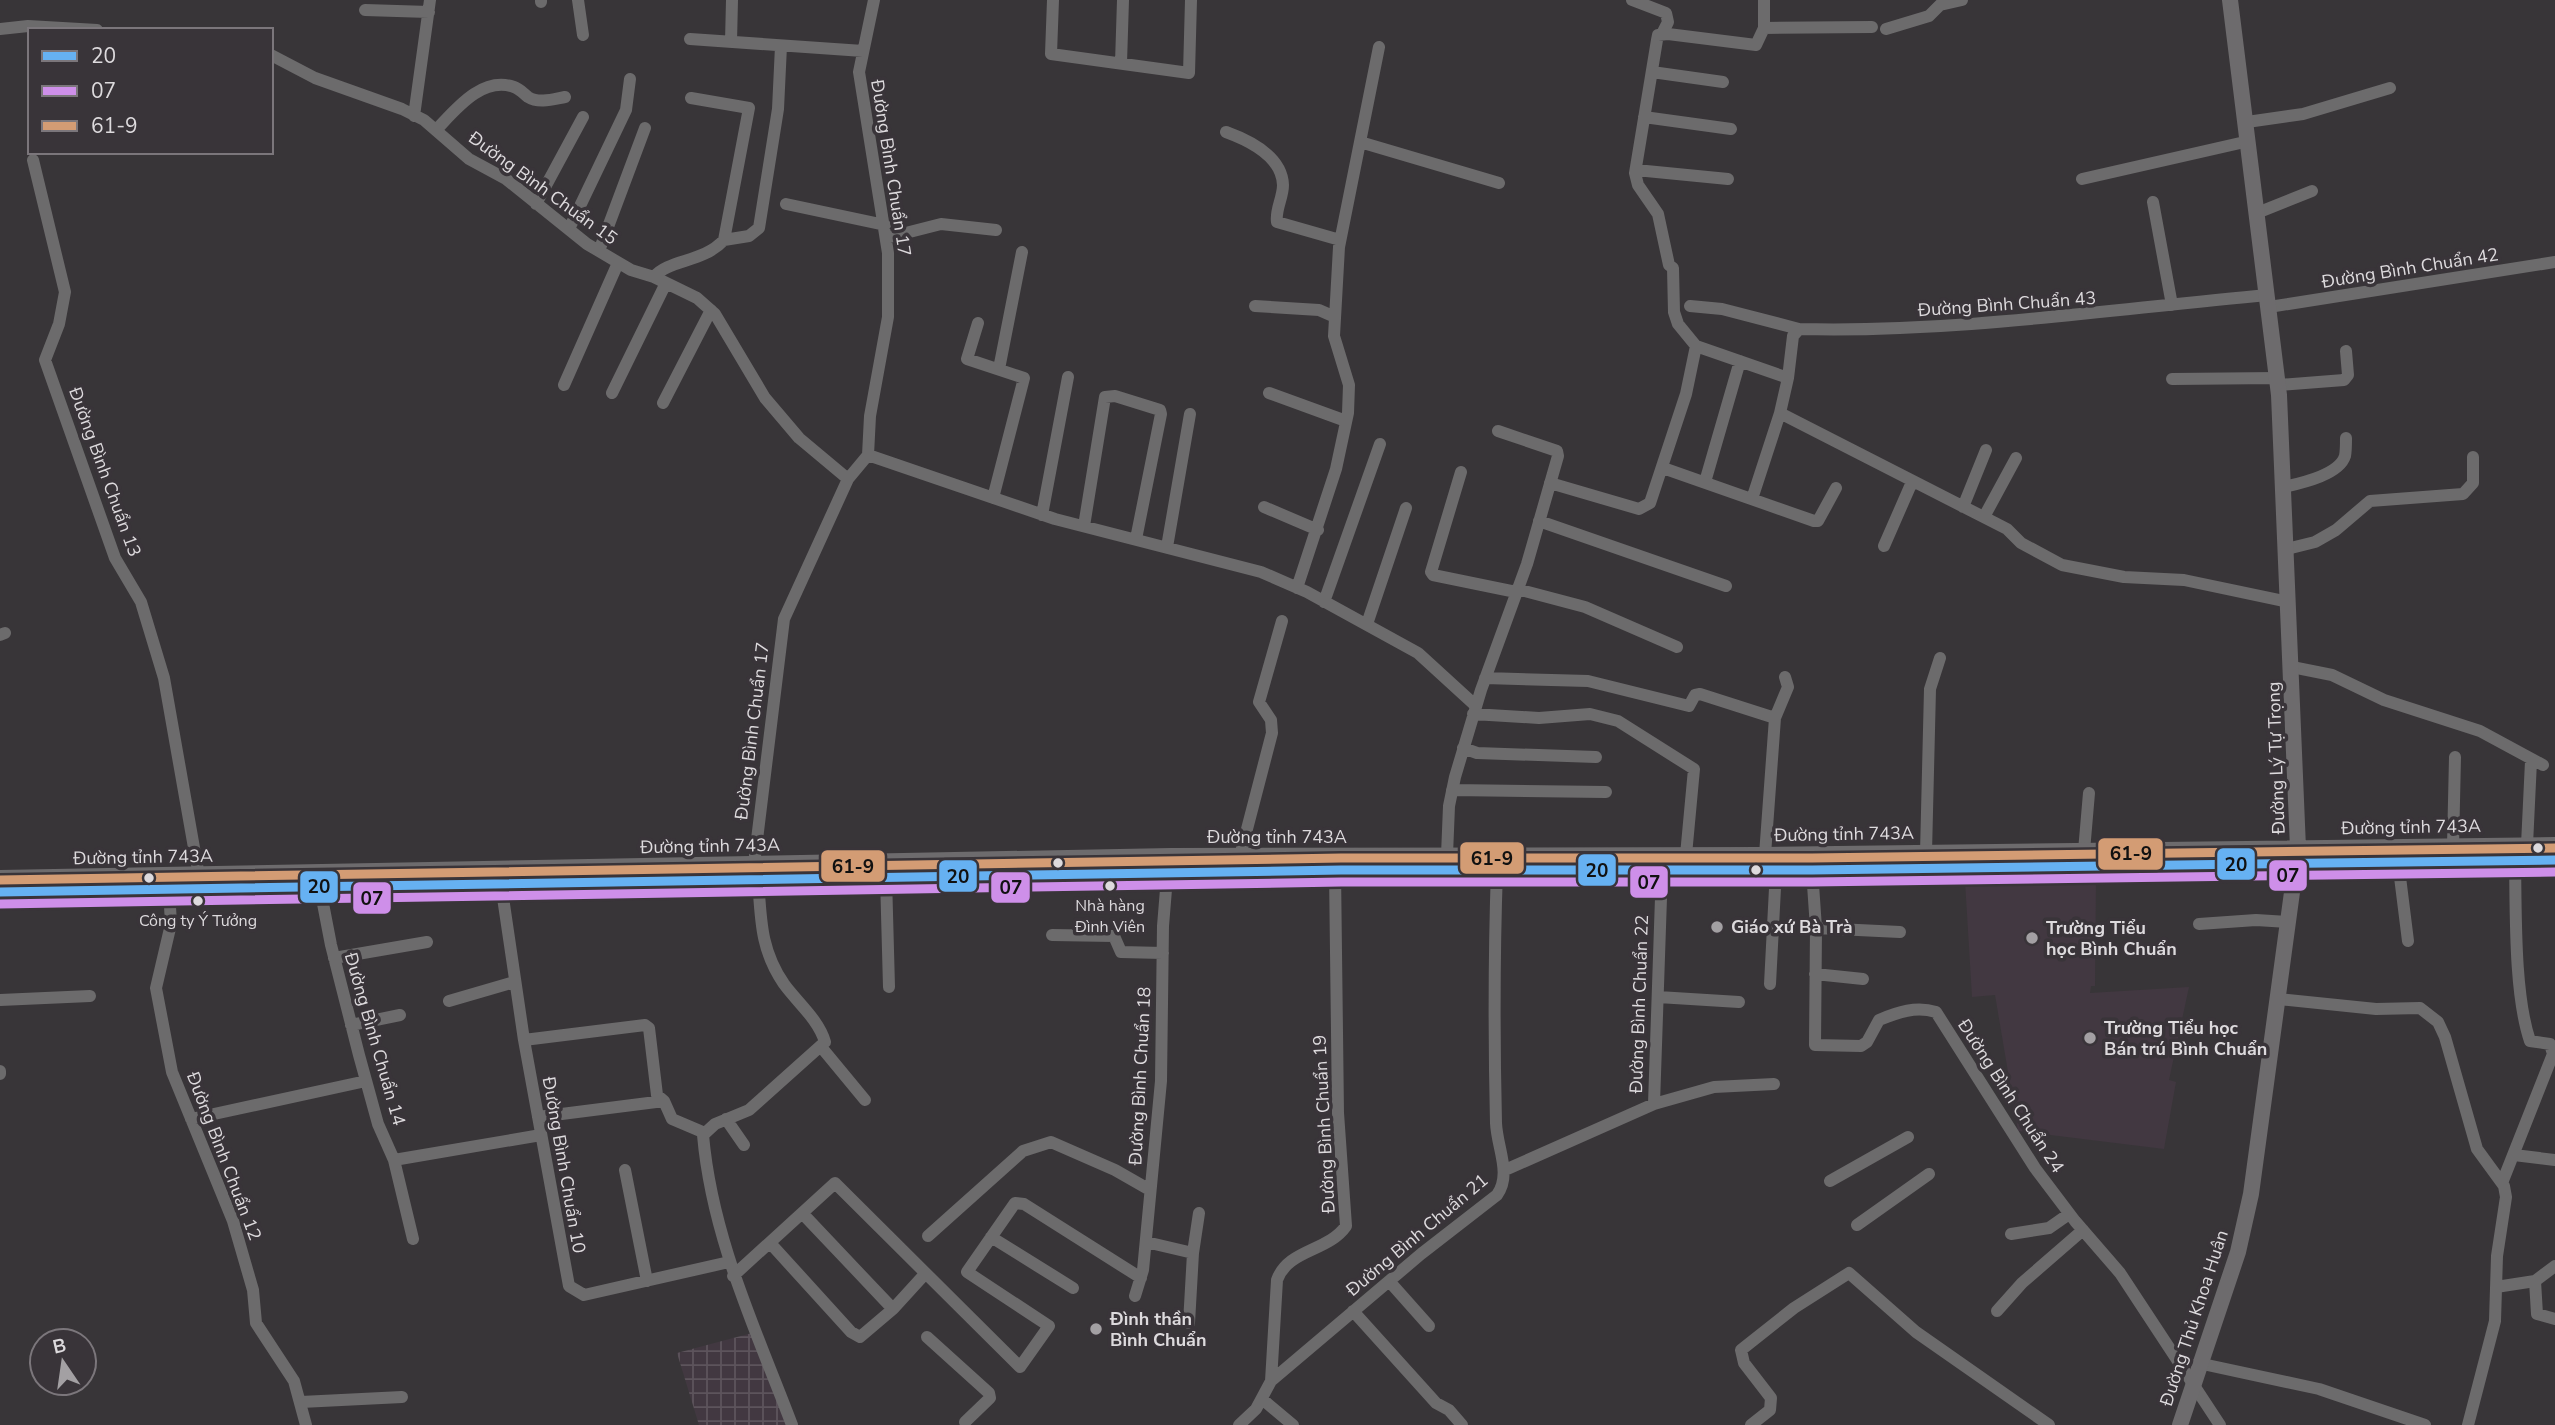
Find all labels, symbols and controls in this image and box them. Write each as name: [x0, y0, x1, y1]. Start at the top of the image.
legend: [28, 28, 273, 154]
text: 20: [91, 42, 116, 70]
text: 07: [91, 77, 116, 105]
street label: Đường Bình Chuẩn 17: [865, 77, 917, 258]
text: 61-9: [91, 112, 138, 140]
street label: Đường Bình Chuẩn 15: [463, 125, 622, 250]
street label: Đường Bình Chuẩn 42: [2319, 242, 2500, 294]
street label: Đường Bình Chuẩn 43: [1916, 286, 2097, 322]
street label: Đường Bình Chuẩn 13: [63, 383, 147, 560]
street label: Đường Bình Chuẩn 17: [729, 641, 775, 822]
street label: Đường Lý Tự Trọng: [2261, 681, 2291, 836]
street label: Đường tỉnh 743A: [2340, 814, 2481, 840]
street label: Đường tỉnh 743A: [1773, 821, 1914, 847]
street label: Đường tỉnh 743A: [1206, 825, 1347, 849]
street label: Đường tỉnh 743A: [639, 833, 780, 859]
line badge: 61-9: [2097, 837, 2164, 871]
line badge: 61-9: [1459, 841, 1525, 875]
text: 61-9: [2110, 841, 2152, 867]
unlabelled marker: [2531, 841, 2545, 855]
street label: Đường tỉnh 743A: [72, 844, 213, 870]
text: 61-9: [1471, 846, 1513, 872]
line badge: 20: [2216, 847, 2256, 881]
line badge: 61-9: [820, 849, 886, 883]
text: 20: [2225, 852, 2247, 878]
line badge: 20: [1577, 853, 1617, 887]
text: 61-9: [832, 854, 874, 880]
unlabelled marker: [1051, 856, 1065, 870]
text: 20: [1586, 858, 1608, 884]
line badge: 20: [938, 859, 978, 893]
line badge: 07: [2268, 859, 2308, 892]
unlabelled marker: [1749, 863, 1763, 877]
text: 07: [2277, 863, 2299, 889]
text: 20: [947, 864, 969, 890]
line badge: 07: [1629, 865, 1669, 899]
line badge: 20: [299, 870, 339, 904]
text: 07: [1638, 870, 1660, 896]
unlabelled marker: [142, 871, 156, 885]
line badge: 07: [990, 871, 1031, 904]
text: 20: [308, 874, 330, 900]
text: 07: [1000, 875, 1022, 901]
marker: Nhà hàng Đình Viên: [1103, 879, 1117, 893]
line badge: 07: [352, 881, 392, 915]
text: 07: [361, 886, 383, 912]
marker: Công ty Ý Tưởng: [191, 894, 205, 908]
place label: Nhà hàng Đình Viên: [1074, 895, 1145, 938]
place label: Công ty Ý Tưởng: [139, 910, 257, 932]
street label: Đường Bình Chuẩn 22: [1624, 914, 1654, 1095]
place label: Giáo xứ Bà Trà: [1731, 915, 1853, 939]
place label: Trường Tiểu học Bình Chuẩn: [2046, 916, 2177, 961]
marker: Giáo xứ Bà Trà: [1709, 919, 1725, 935]
marker: Trường Tiểu học Bình Chuẩn: [2024, 930, 2040, 946]
street label: Đường Bình Chuẩn 14: [339, 949, 411, 1128]
street label: Đường Bình Chuẩn 18: [1123, 986, 1157, 1167]
street label: Đường Bình Chuẩn 24: [1952, 1014, 2070, 1178]
place label: Trường Tiểu học Bán trú Bình Chuẩn: [2104, 1016, 2267, 1061]
marker: Trường Tiểu học Bán trú Bình Chuẩn: [2082, 1030, 2098, 1046]
street label: Đường Bình Chuẩn 19: [1307, 1034, 1341, 1215]
street label: Đường Bình Chuẩn 12: [180, 1067, 267, 1244]
street label: Đường Bình Chuẩn 10: [536, 1074, 591, 1255]
street label: Đường Bình Chuẩn 21: [1340, 1168, 1493, 1302]
street label: Đường Thủ Khoa Huân: [2154, 1227, 2234, 1410]
place label: Đình thần Bình Chuẩn: [1109, 1307, 1206, 1352]
marker: Đình thần Bình Chuẩn: [1088, 1321, 1104, 1337]
north arrow: [28, 1327, 98, 1397]
text: B: [50, 1332, 69, 1361]

